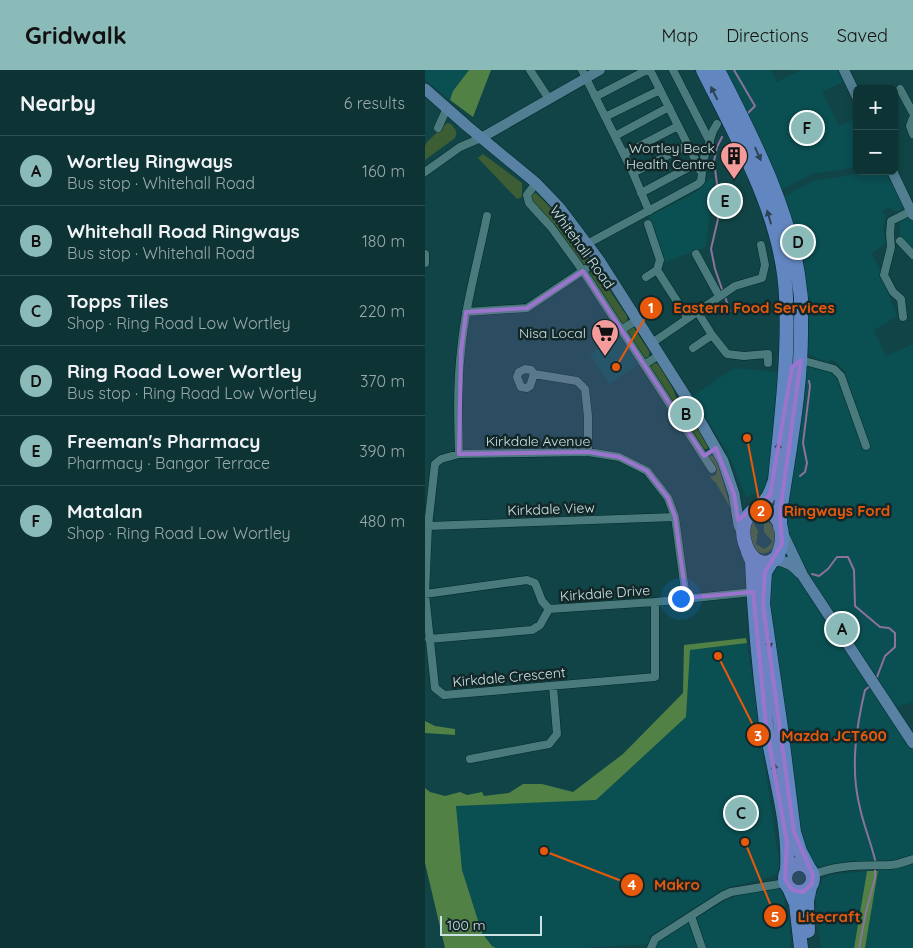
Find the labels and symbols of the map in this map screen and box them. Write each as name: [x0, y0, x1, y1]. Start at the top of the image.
one-way arrow: [710, 86, 718, 100]
pin: F: [791, 109, 823, 147]
place label: Wortley Beck Health Centre: [626, 139, 715, 173]
building icon: Wortley Beck Health Centre: [719, 141, 749, 180]
one-way arrow: [755, 147, 763, 161]
pin: E: [709, 182, 741, 220]
street label: Whitehall Road: [546, 202, 618, 292]
one-way arrow: [765, 210, 773, 225]
pin: D: [782, 223, 814, 261]
callout: Eastern Food Services: [638, 293, 844, 323]
text: 1: [648, 298, 654, 317]
text: Eastern Food Services: [673, 298, 835, 317]
supermarket icon: Nisa Local: [590, 318, 620, 357]
place label: Nisa Local: [519, 324, 586, 342]
pin: B: [670, 395, 702, 433]
street label: Kirkdale Avenue: [486, 432, 590, 450]
one-way arrow: [774, 440, 782, 456]
callout: Ringways Ford: [748, 496, 900, 526]
street label: Kirkdale View: [507, 498, 596, 520]
text: 2: [757, 501, 765, 520]
text: Ringways Ford: [784, 501, 890, 520]
street label: Kirkdale Drive: [559, 581, 651, 605]
your location: [668, 586, 694, 612]
pin: A: [826, 610, 858, 648]
one-way arrow: [765, 634, 773, 650]
street label: Kirkdale Crescent: [452, 663, 567, 691]
callout: Mazda JCT600: [746, 720, 896, 750]
text: 3: [754, 726, 762, 745]
text: Mazda JCT600: [781, 726, 887, 745]
one-way arrow: [770, 762, 778, 778]
pin: C: [725, 794, 757, 832]
callout: Makro: [620, 870, 710, 900]
text: 4: [628, 875, 637, 894]
text: Makro: [654, 875, 700, 894]
callout: Litecraft: [762, 901, 871, 931]
text: 5: [771, 907, 779, 926]
text: Litecraft: [797, 907, 861, 926]
scale bar: [440, 913, 543, 936]

